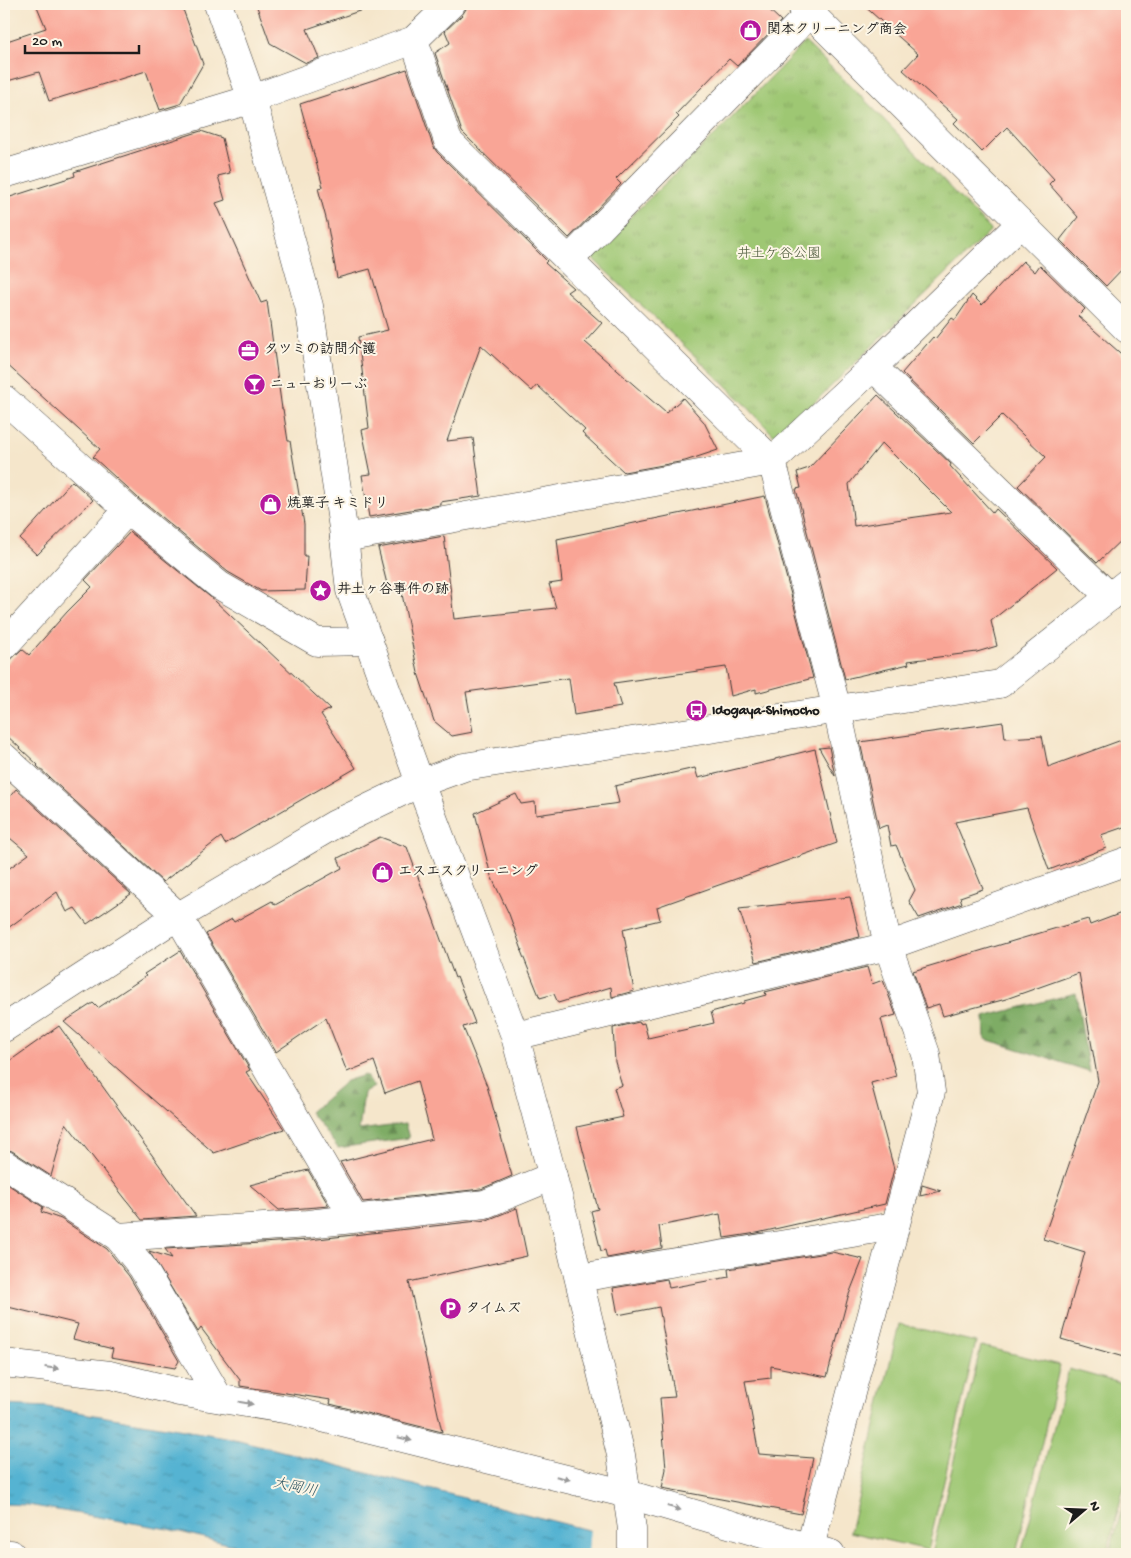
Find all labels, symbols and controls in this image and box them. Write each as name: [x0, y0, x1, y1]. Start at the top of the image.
shop icon: 関本クリーニング商会: [739, 18, 763, 42]
place label: 関本クリーニング商会: [767, 21, 907, 39]
scale bar: [25, 22, 139, 54]
text: 20 m: [32, 33, 62, 51]
park label: 井土ケ谷公園: [737, 246, 821, 263]
office icon: タツミの訪問介護: [236, 338, 260, 362]
place label: タツミの訪問介護: [264, 341, 376, 359]
bar icon: ニューおりーぶ: [242, 373, 266, 397]
place label: ニューおりーぶ: [270, 377, 367, 394]
shop icon: 焼菓子 キミドリ: [259, 492, 283, 516]
place label: 焼菓子 キミドリ: [287, 496, 388, 513]
place icon: 井土ヶ谷事件の跡: [309, 578, 333, 602]
place label: 井土ヶ谷事件の跡: [337, 581, 449, 599]
bus stop icon: Idogaya-Shimocho: [684, 699, 708, 723]
place label: Idogaya-Shimocho: [712, 703, 820, 720]
shop icon: エスエスクリーニング: [370, 860, 394, 884]
place label: エスエスクリーニング: [398, 864, 538, 881]
parking icon: タイムズ: [438, 1297, 462, 1321]
place label: タイムズ: [466, 1301, 521, 1318]
one-way arrow: [44, 1364, 60, 1372]
one-way arrow: [239, 1399, 255, 1407]
one-way arrow: [397, 1435, 412, 1443]
one-way arrow: [555, 1474, 570, 1482]
water label: 大岡川: [271, 1475, 319, 1501]
north arrow: [1058, 1486, 1108, 1536]
text: N: [1084, 1499, 1103, 1514]
one-way arrow: [667, 1504, 682, 1512]

